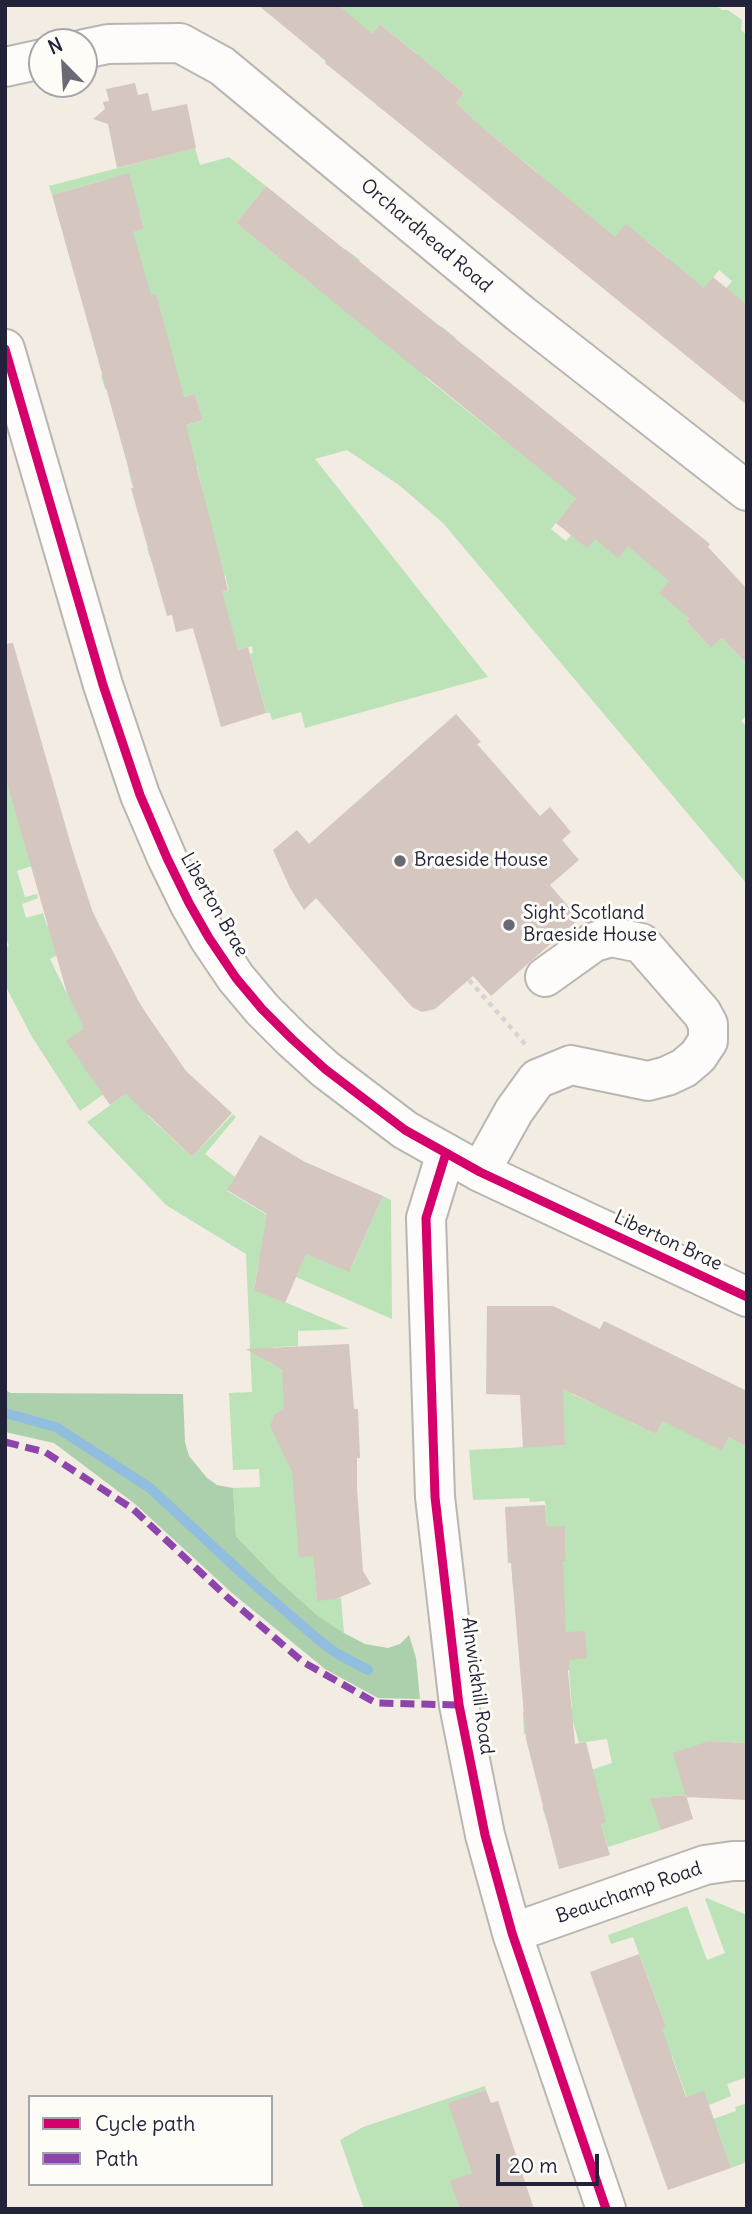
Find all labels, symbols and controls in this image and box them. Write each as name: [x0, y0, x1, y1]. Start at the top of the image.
north arrow: [28, 28, 98, 98]
text: N: [44, 32, 66, 59]
street label: Orchardhead Road: [356, 174, 496, 298]
street label: Liberton Brae: [175, 849, 253, 961]
place label: Braeside House: [414, 850, 548, 872]
marker: Braeside House: [392, 853, 408, 869]
place label: Sight Scotland Braeside House: [523, 903, 657, 947]
marker: Sight Scotland Braeside House: [501, 917, 517, 933]
street label: Liberton Brae: [610, 1206, 726, 1276]
street label: Alnwickhill Road: [456, 1616, 498, 1756]
street label: Beauchamp Road: [553, 1857, 705, 1929]
legend: [28, 2095, 273, 2186]
text: Cycle path: [95, 2110, 195, 2137]
scale bar: [500, 2140, 603, 2184]
text: Path: [95, 2145, 138, 2172]
text: 20 m: [509, 2152, 558, 2179]

